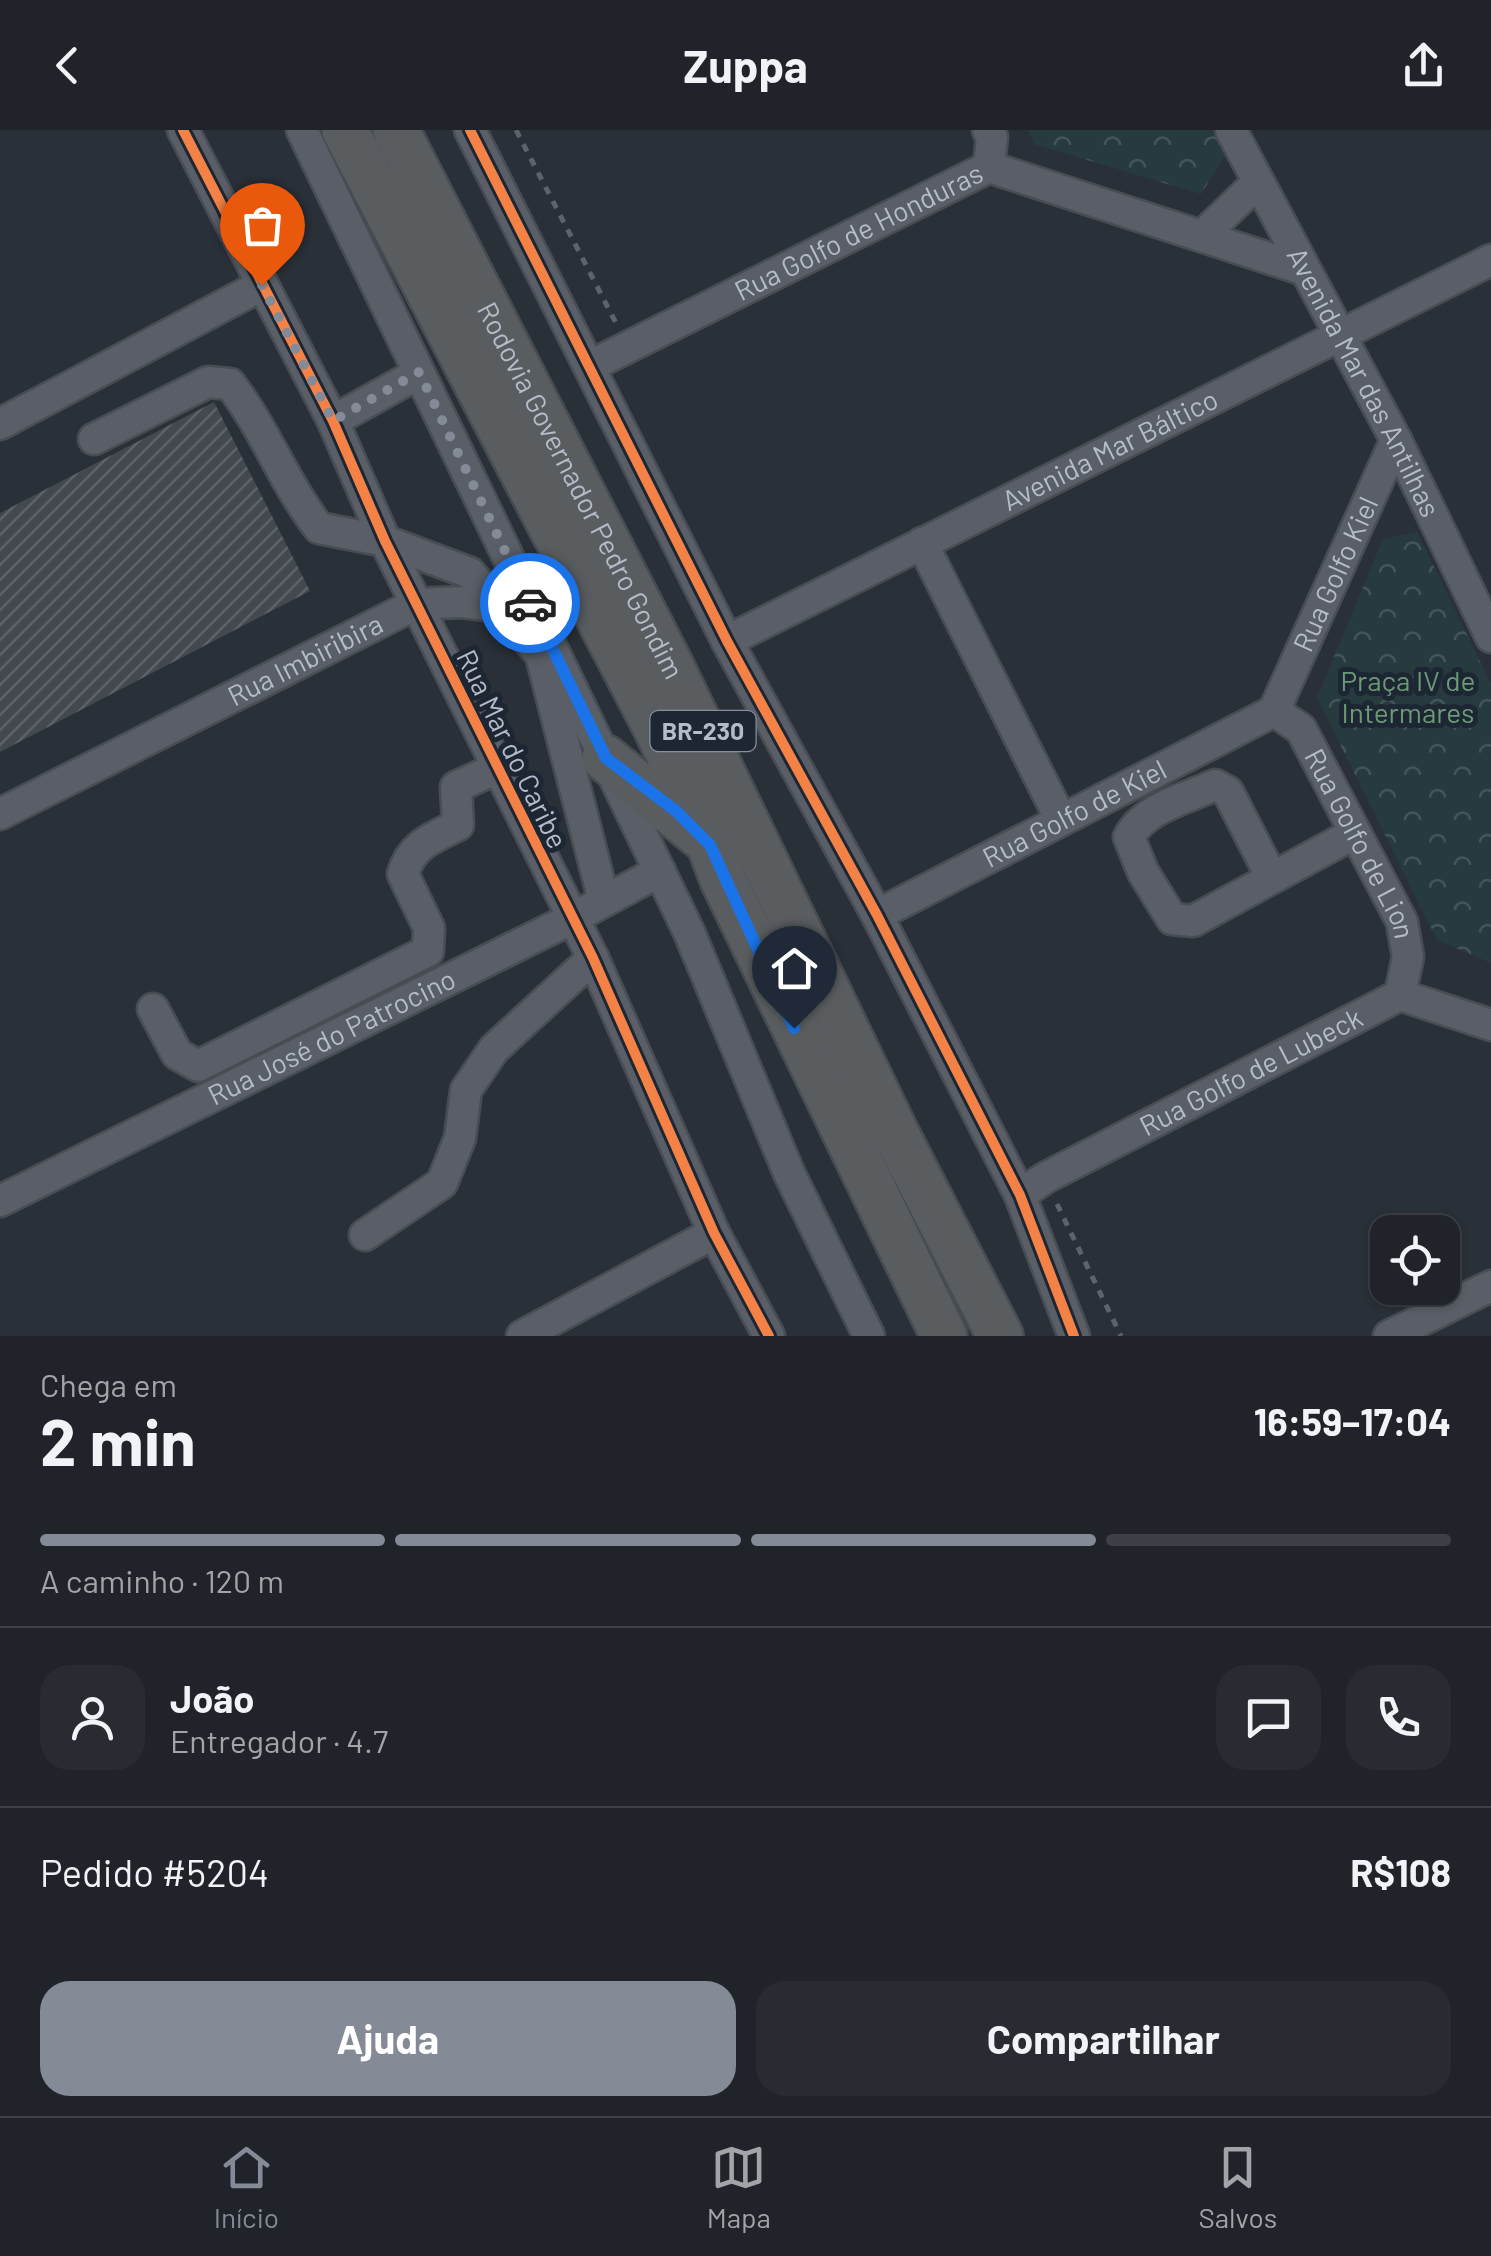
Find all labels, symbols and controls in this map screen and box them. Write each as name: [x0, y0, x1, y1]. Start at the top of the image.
icon: back: [40, 38, 95, 93]
text: Zuppa: [683, 38, 808, 92]
icon: share: [1396, 38, 1451, 93]
street label: Rua Golfo de Honduras: [728, 155, 988, 307]
pin: [220, 183, 305, 286]
icon: bag: [235, 198, 290, 253]
street label: Avenida Mar das Antilhas: [1281, 241, 1448, 522]
street label: Rodovia Governador Pedro Gondim: [471, 296, 692, 684]
street label: Avenida Mar Báltico: [996, 381, 1223, 517]
street label: Rua Golfo Kiel: [1285, 491, 1384, 657]
courier: [480, 553, 580, 653]
icon: car: [503, 576, 558, 631]
street label: Rua Imbiribira: [222, 606, 388, 712]
street label: Rua Mar do Caribe: [450, 644, 576, 853]
park label: Praça IV de Intermares: [1340, 663, 1476, 729]
road number: BR-230: [650, 711, 756, 751]
street label: Rua Golfo de Lion: [1298, 743, 1423, 941]
street label: Rua Golfo de Kiel: [976, 751, 1172, 874]
pin: [752, 926, 837, 1029]
icon: home: [767, 941, 822, 996]
street label: Rua José do Patrocino: [202, 961, 461, 1112]
street label: Rua Golfo de Lubeck: [1133, 999, 1368, 1142]
map controls: [1370, 1215, 1460, 1305]
button: locate: [1370, 1215, 1460, 1305]
text: Chega em: [40, 1365, 177, 1403]
text: 16:59–17:04: [1254, 1398, 1451, 1444]
text: 2 min: [40, 1401, 196, 1479]
text: A caminho · 120 m: [40, 1561, 284, 1599]
button: person: [40, 1665, 145, 1770]
button: chat: [1216, 1665, 1321, 1770]
button: phone: [1346, 1665, 1451, 1770]
text: João: [170, 1675, 254, 1721]
text: Entregador · 4.7: [170, 1721, 388, 1759]
text: Pedido #5204: [40, 1849, 269, 1895]
text: R$108: [1350, 1849, 1451, 1895]
button: Ajuda: [40, 1981, 736, 2096]
button: Compartilhar: [756, 1981, 1451, 2096]
tab: Início: [214, 2140, 279, 2234]
tab: Mapa: [707, 2140, 771, 2234]
tab: Salvos: [1199, 2140, 1277, 2234]

